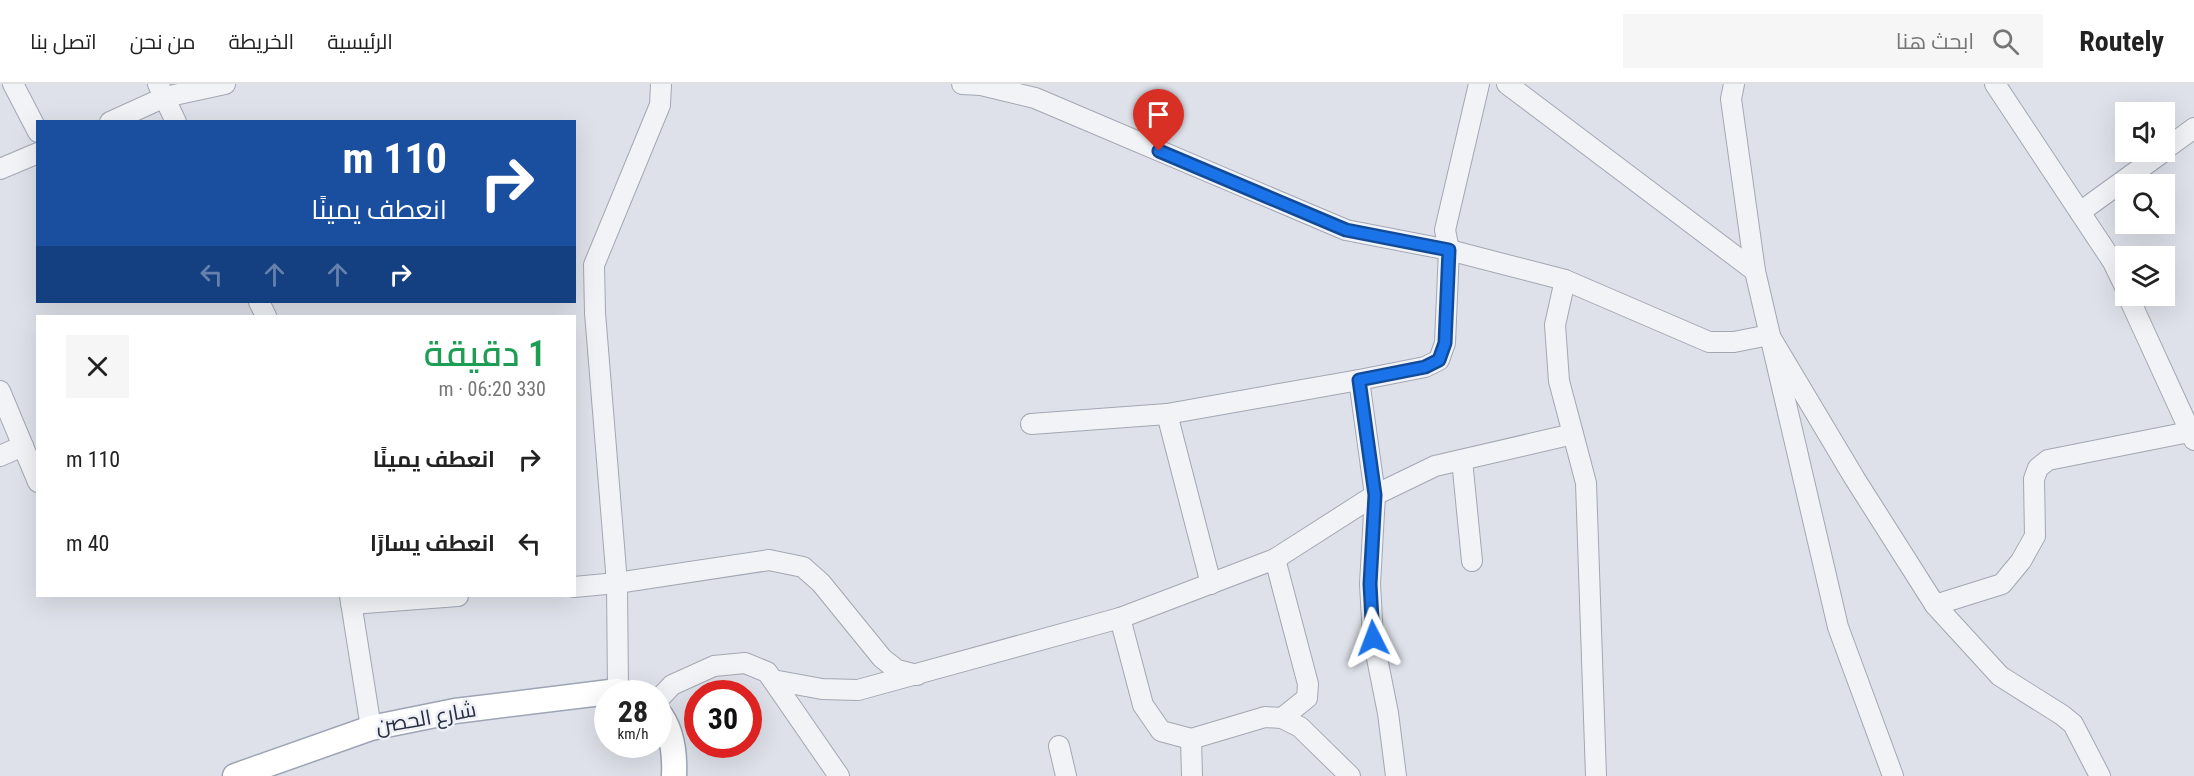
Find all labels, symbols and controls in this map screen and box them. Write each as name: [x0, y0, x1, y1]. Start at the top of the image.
search box: [1623, 14, 2043, 68]
icon: search: [1989, 25, 2022, 58]
text: Routely: [2079, 25, 2164, 58]
text: ابحث هنا: [1896, 29, 1974, 54]
text: اتصل بنا: [30, 30, 97, 54]
text: من نحن: [130, 30, 196, 54]
text: الخريطة: [229, 30, 294, 54]
text: الرئيسية: [327, 30, 393, 54]
pin: [1133, 89, 1184, 151]
icon: arrive: [1142, 98, 1175, 131]
map controls: [2115, 102, 2175, 306]
button: sound: [2115, 102, 2175, 162]
text: 110 m: [342, 134, 447, 183]
icon: right: [468, 144, 546, 222]
button: search: [2115, 174, 2175, 234]
text: انعطف يمينًا: [311, 194, 447, 226]
button: layers: [2115, 246, 2175, 306]
icon: left: [195, 258, 228, 291]
icon: ahead: [258, 258, 291, 291]
icon: ahead: [321, 258, 354, 291]
icon: right: [384, 258, 417, 291]
text: 1 دقيقة: [424, 333, 546, 375]
button: close: [66, 335, 129, 398]
text: 330 m · 06:20: [439, 377, 546, 401]
icon: right: [513, 443, 546, 476]
text: 110 m: [66, 447, 120, 472]
text: انعطف يمينًا: [373, 447, 495, 472]
icon: left: [513, 527, 546, 560]
text: 40 m: [66, 531, 109, 556]
text: انعطف يسارًا: [370, 531, 495, 556]
position arrow: [1341, 606, 1405, 670]
speed limit sign: 30: [684, 680, 762, 758]
text: 28: [618, 694, 648, 729]
street label: شارع الحصن: [374, 697, 478, 741]
text: km/h: [618, 725, 648, 743]

